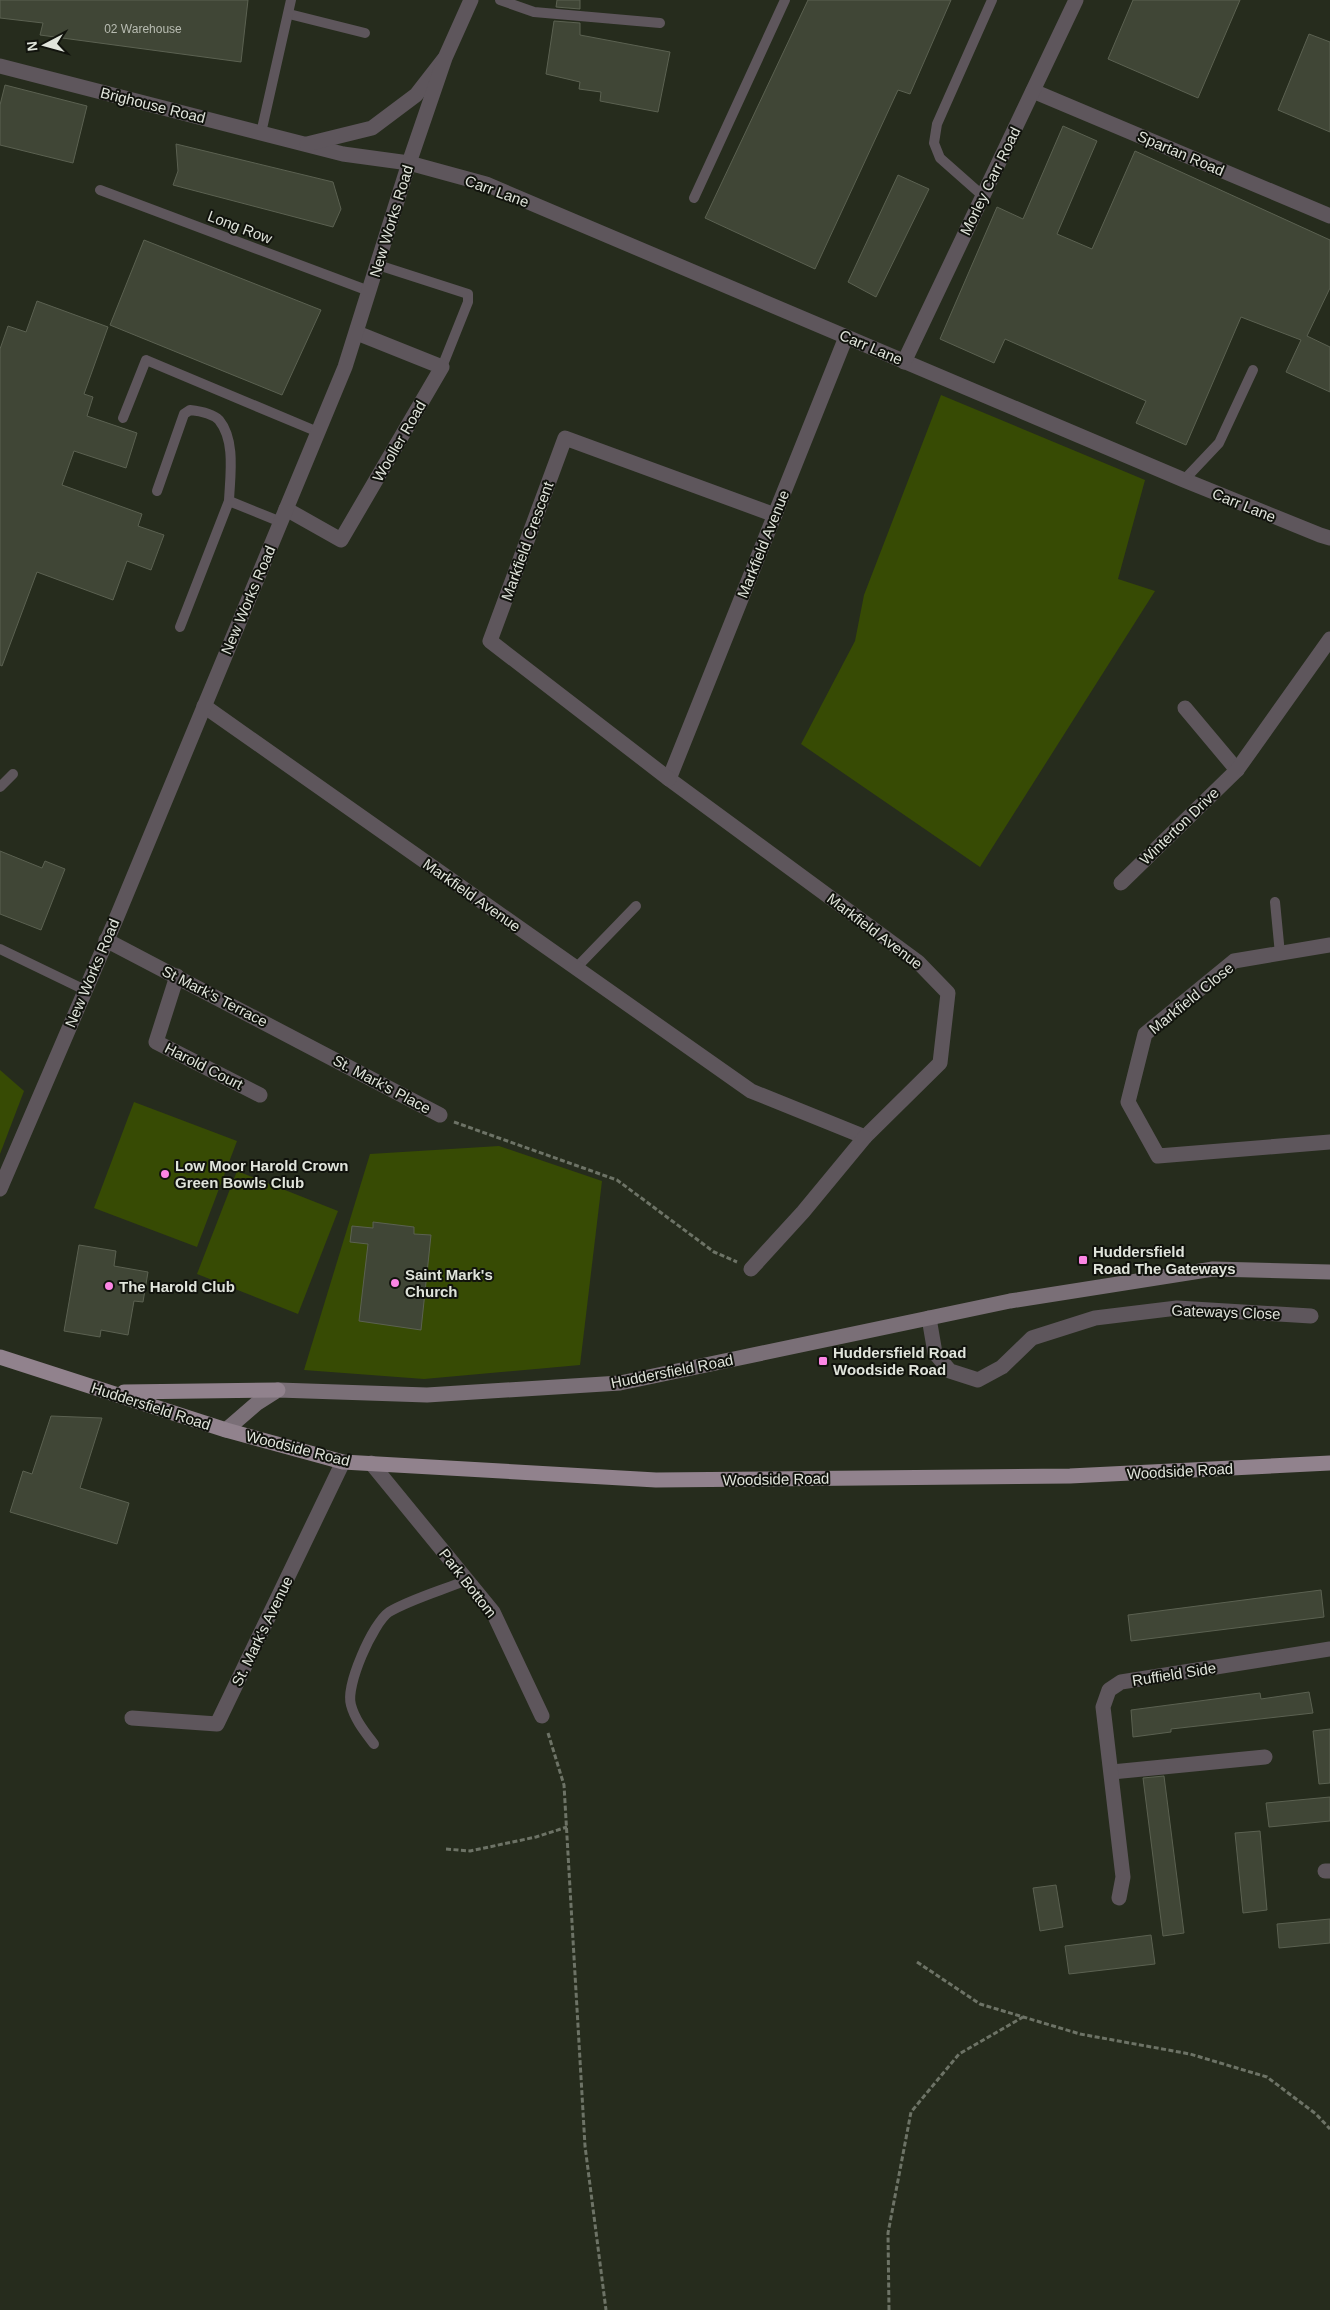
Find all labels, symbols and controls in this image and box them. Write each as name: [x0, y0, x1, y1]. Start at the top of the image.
north arrow: [20, 20, 70, 70]
house number: 02 Warehouse: [104, 22, 182, 36]
text: N: [24, 40, 41, 52]
street label: Brighouse Road: [99, 84, 207, 126]
street label: Morley Carr Road: [956, 124, 1024, 238]
street label: Spartan Road: [1135, 127, 1227, 179]
street label: New Works Road: [366, 163, 416, 279]
street label: Carr Lane: [463, 172, 531, 210]
street label: Long Row: [205, 207, 275, 247]
street label: Carr Lane: [837, 326, 905, 368]
street label: Wooller Road: [369, 398, 429, 484]
street label: Markfield Crescent: [498, 479, 557, 603]
street label: Carr Lane: [1210, 485, 1278, 525]
street label: Markfield Avenue: [734, 488, 792, 600]
street label: New Works Road: [217, 543, 279, 657]
street label: Winterton Drive: [1136, 784, 1222, 868]
street label: Markfield Avenue: [420, 855, 524, 935]
street label: Markfield Avenue: [824, 890, 926, 972]
street label: New Works Road: [61, 916, 123, 1030]
street label: Markfield Close: [1145, 959, 1237, 1037]
street label: St Mark's Terrace: [159, 962, 271, 1030]
street label: Harold Court: [162, 1039, 246, 1093]
street label: St. Mark's Place: [330, 1051, 434, 1117]
place label: Low Moor Harold Crown Green Bowls Club: [175, 1157, 348, 1191]
marker: Low Moor Harold Crown Green Bowls Club: [159, 1168, 171, 1180]
place label: Huddersfield Road The Gateways: [1093, 1243, 1236, 1277]
marker: Huddersfield Road The Gateways: [1077, 1254, 1089, 1266]
place label: Saint Mark's Church: [405, 1266, 493, 1300]
marker: Saint Mark's Church: [389, 1277, 401, 1289]
place label: The Harold Club: [119, 1278, 235, 1295]
marker: The Harold Club: [103, 1280, 115, 1292]
street label: Gateways Close: [1171, 1302, 1281, 1322]
place label: Huddersfield Road Woodside Road: [833, 1344, 966, 1378]
street label: Huddersfield Road: [609, 1351, 735, 1391]
marker: Huddersfield Road Woodside Road: [817, 1355, 829, 1367]
street label: Huddersfield Road: [89, 1379, 213, 1433]
street label: Woodside Road: [244, 1427, 352, 1469]
street label: Woodside Road: [1126, 1460, 1234, 1482]
street label: Woodside Road: [723, 1470, 829, 1488]
street label: Park Bottom: [436, 1545, 500, 1621]
street label: St. Mark's Avenue: [228, 1573, 296, 1689]
street label: Ruffield Side: [1131, 1659, 1217, 1689]

